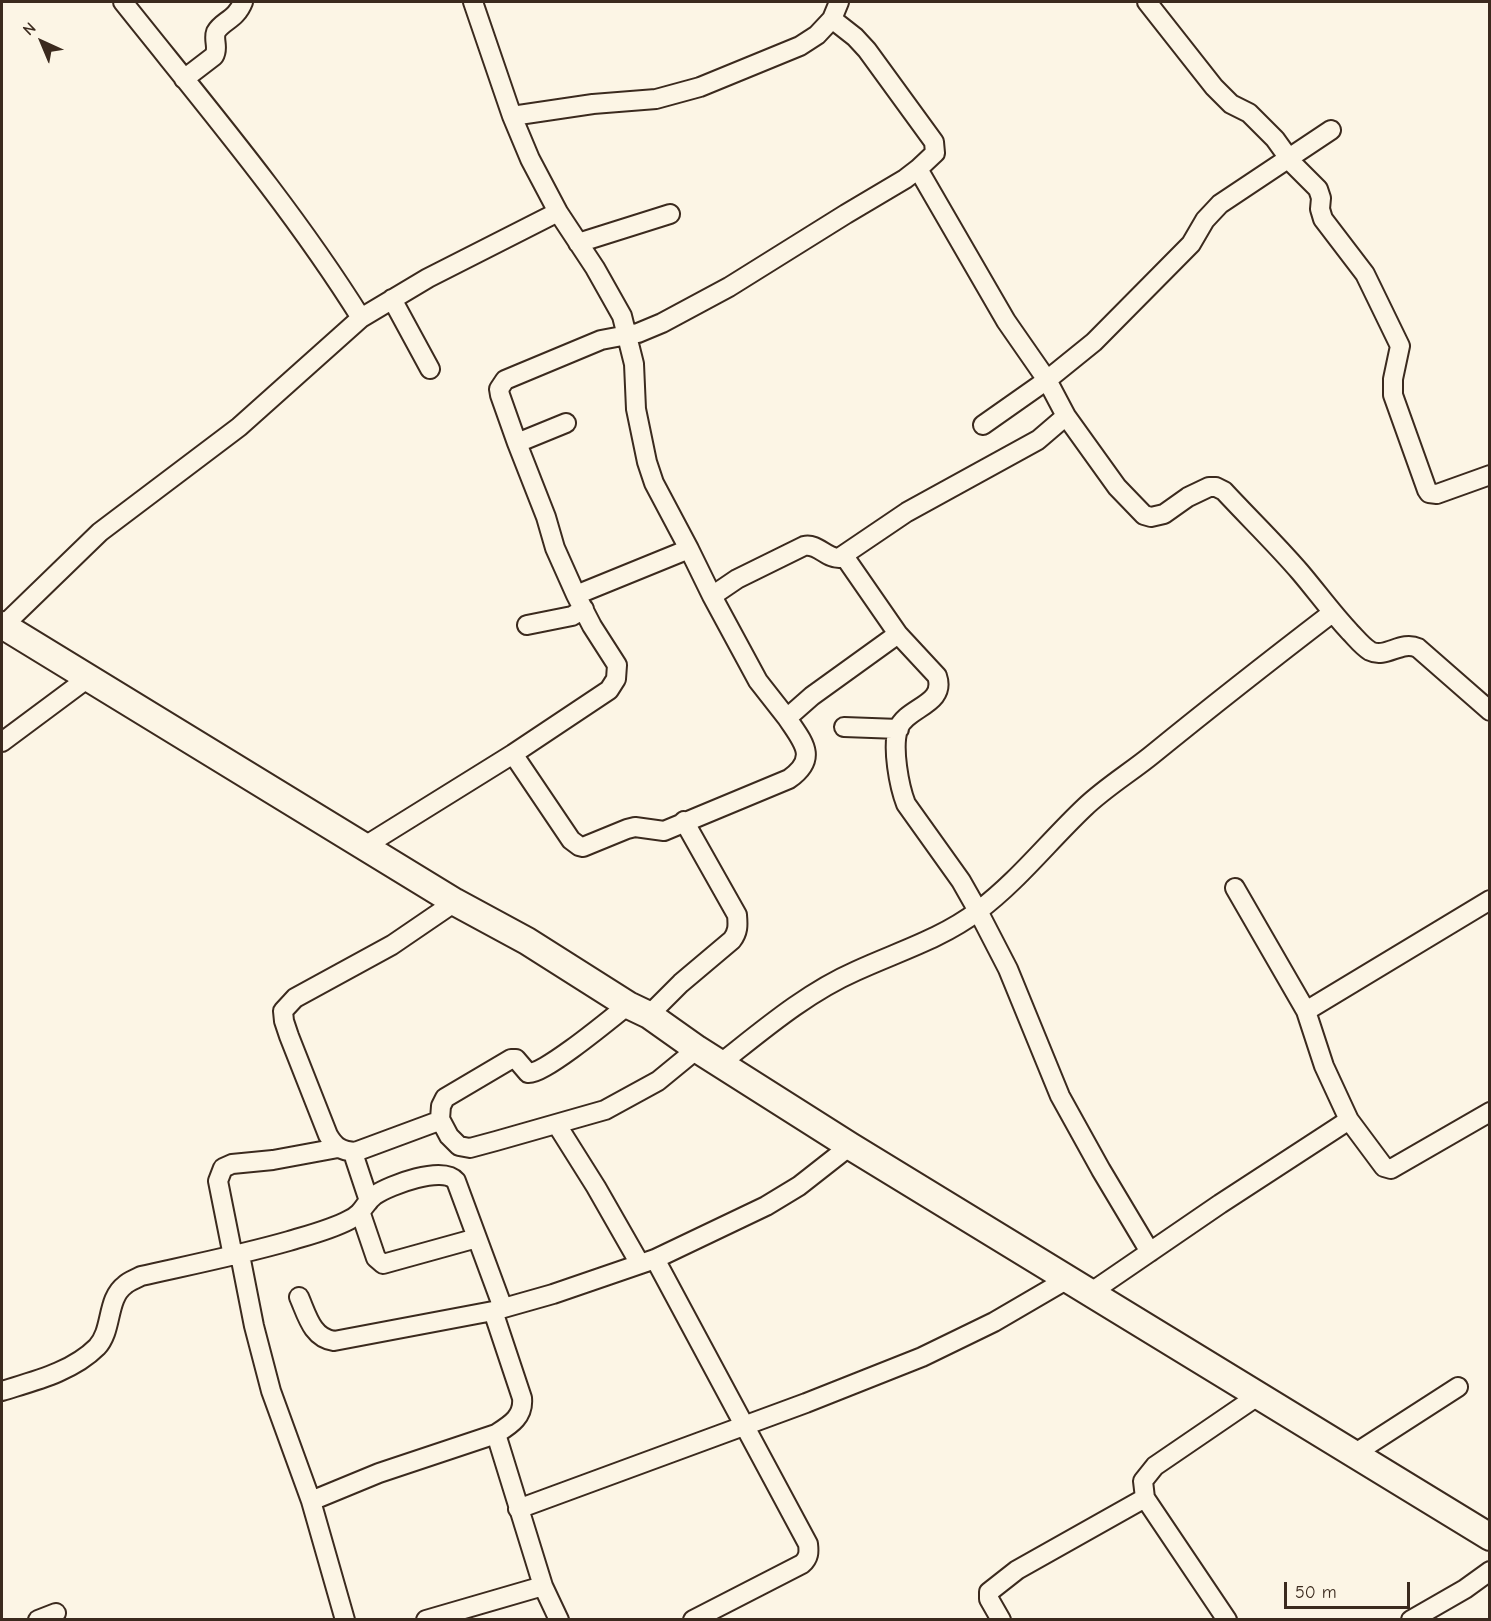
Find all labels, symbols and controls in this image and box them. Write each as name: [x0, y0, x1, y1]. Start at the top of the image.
north arrow: [12, 12, 72, 72]
text: N: [19, 19, 40, 39]
scale bar: [1287, 1570, 1413, 1608]
text: 50 m: [1295, 1582, 1337, 1603]

